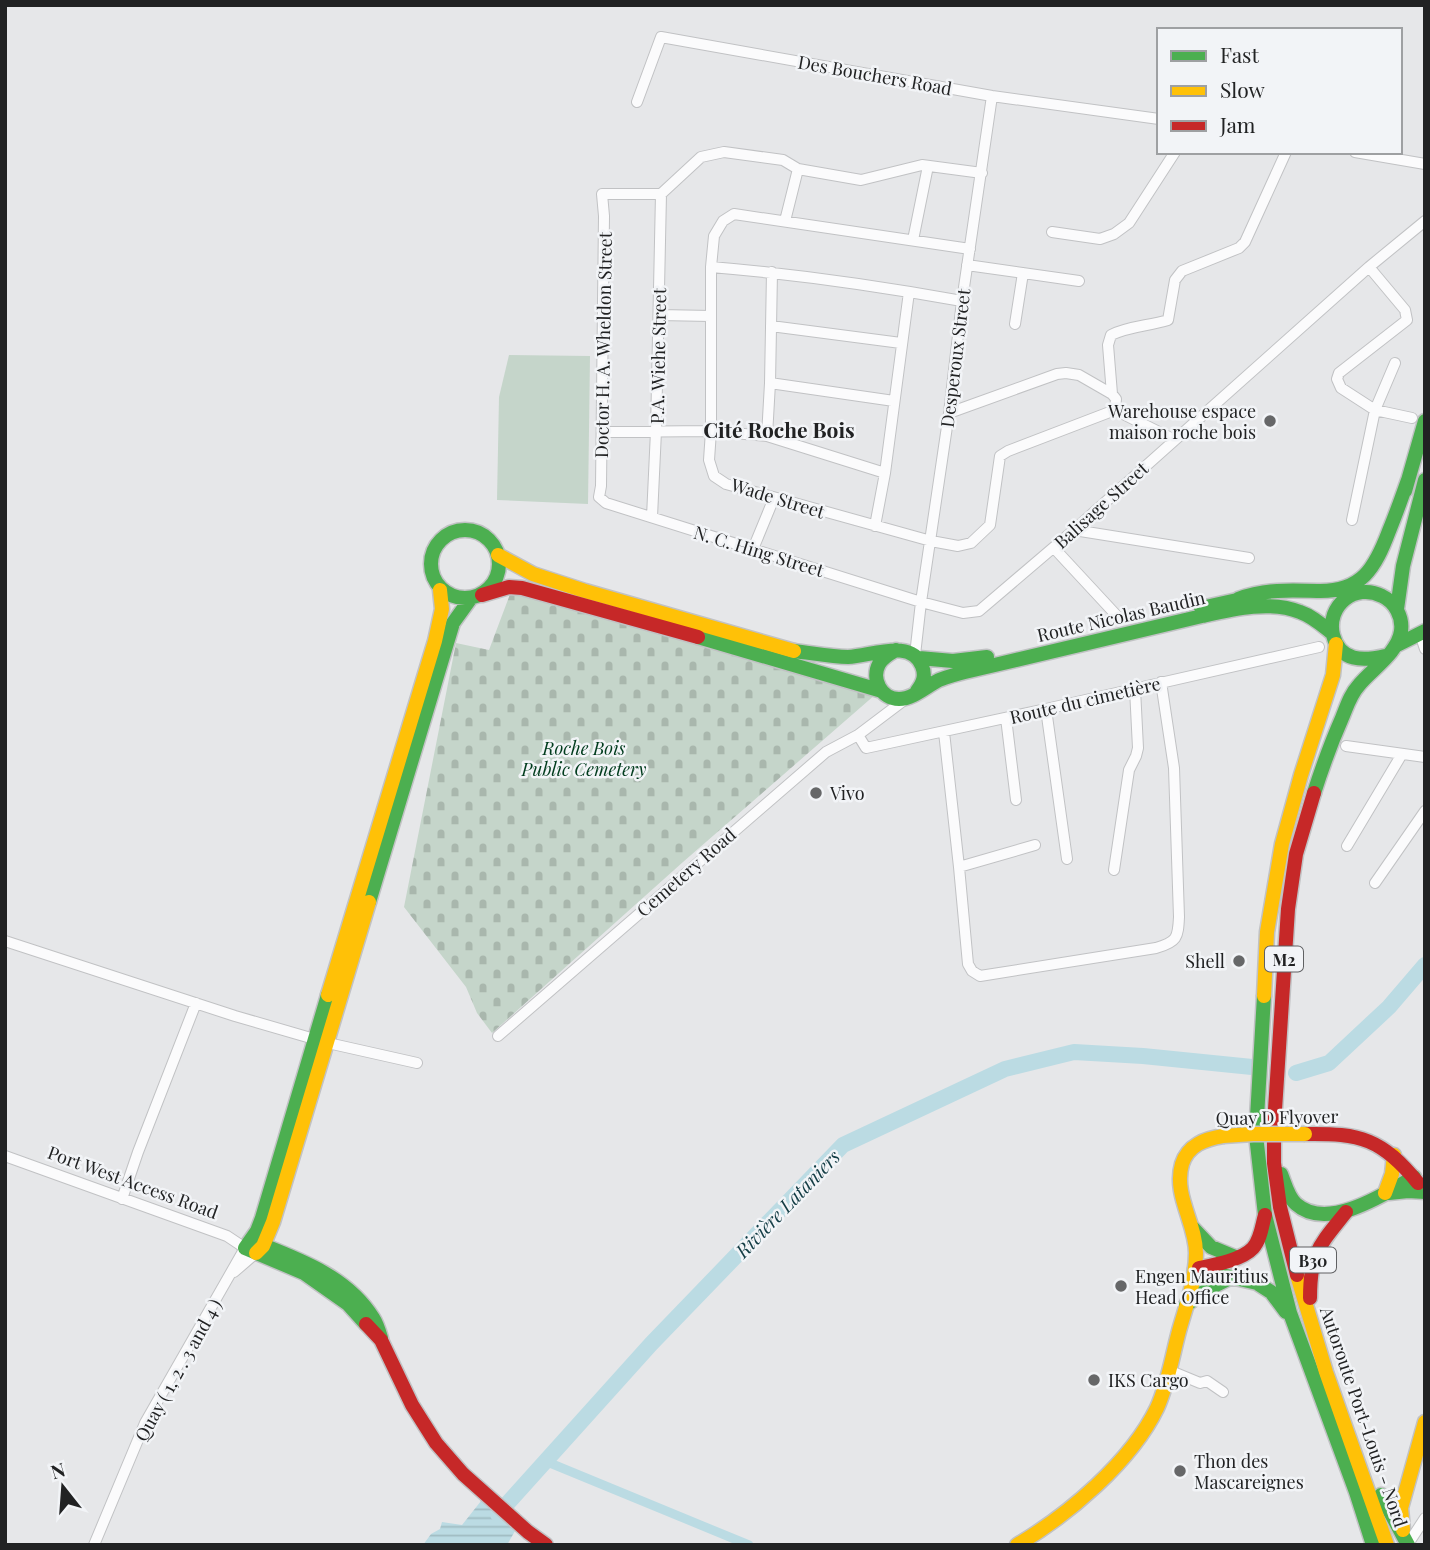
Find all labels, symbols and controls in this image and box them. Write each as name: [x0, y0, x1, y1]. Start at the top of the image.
legend: [1157, 28, 1402, 154]
text: Fast: [1220, 40, 1259, 68]
street label: Des Bouchers Road: [796, 50, 954, 100]
text: Slow: [1220, 75, 1265, 103]
text: Jam: [1219, 110, 1256, 138]
street label: Doctor H. A. Wheldon Street: [589, 231, 617, 458]
street label: P.A. Wiehe Street: [645, 287, 671, 424]
street label: Desperoux Street: [935, 287, 975, 429]
place label: Warehouse espace maison roche bois: [1107, 399, 1256, 444]
marker: Warehouse espace maison roche bois: [1262, 413, 1278, 429]
district label: Cité Roche Bois: [703, 415, 855, 443]
street label: Balisage Street: [1049, 456, 1154, 554]
street label: Wade Street: [727, 472, 828, 524]
street label: N. C. Hing Street: [691, 520, 827, 582]
street label: Route Nicolas Baudin: [1035, 585, 1208, 647]
street label: Route du cimetière: [1007, 671, 1163, 729]
park label: Roche Bois Public Cemetery: [521, 736, 647, 781]
place label: Vivo: [829, 781, 865, 805]
marker: Vivo: [808, 785, 824, 801]
street label: Cemetery Road: [631, 822, 741, 922]
road number: M2: [1265, 946, 1303, 972]
place label: Shell: [1185, 949, 1225, 973]
marker: Shell: [1231, 953, 1247, 969]
street label: Quay D Flyover: [1215, 1104, 1339, 1130]
street label: Port West Access Road: [44, 1140, 222, 1224]
water label: Rivière Lataniers: [728, 1143, 845, 1263]
road number: B30: [1290, 1248, 1336, 1272]
place label: Engen Mauritius Head Office: [1135, 1264, 1269, 1309]
marker: Engen Mauritius Head Office: [1113, 1278, 1129, 1294]
street label: Quay ( 1, 2 . 3 and 4 ): [129, 1295, 227, 1445]
street label: Autoroute Port-Louis - Nord: [1315, 1303, 1413, 1531]
place label: IKS Cargo: [1108, 1368, 1189, 1392]
marker: IKS Cargo: [1086, 1372, 1102, 1388]
place label: Thon des Mascareignes: [1194, 1449, 1304, 1494]
north arrow: [28, 1452, 98, 1522]
text: N: [47, 1455, 68, 1484]
marker: Thon des Mascareignes: [1172, 1463, 1188, 1479]

